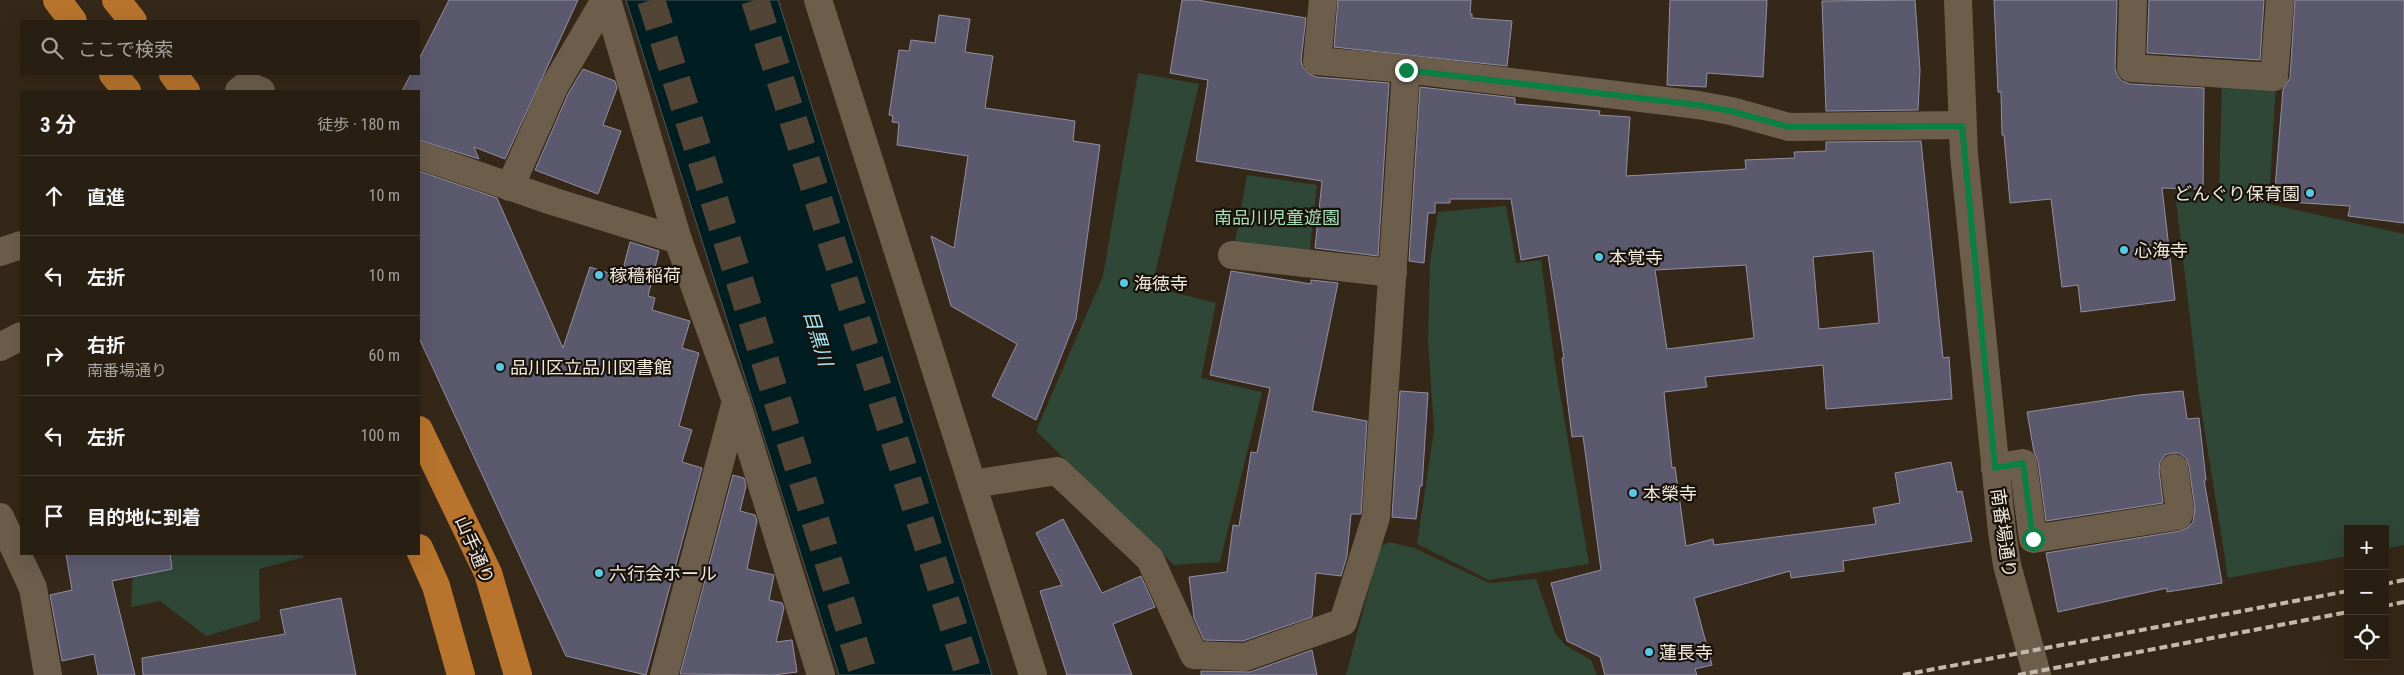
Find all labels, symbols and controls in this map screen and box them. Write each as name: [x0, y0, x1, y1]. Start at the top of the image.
search box: [20, 20, 420, 75]
icon: search: [38, 34, 66, 62]
text: ここで検索: [78, 38, 173, 61]
route end: [1395, 59, 1418, 82]
text: 3 分: [40, 113, 76, 137]
text: 徒歩 · 180 m: [317, 115, 400, 134]
icon: ahead: [40, 182, 68, 210]
place label: どんぐり保育園: [2174, 183, 2300, 204]
text: 直進: [87, 186, 125, 209]
text: 10 m: [368, 186, 400, 205]
marker: どんぐり保育園: [2304, 187, 2316, 199]
park label: 南品川児童遊園: [1214, 207, 1340, 228]
place label: 心海寺: [2134, 240, 2188, 261]
marker: 心海寺: [2118, 244, 2130, 256]
place label: 本覚寺: [1609, 247, 1663, 268]
marker: 本覚寺: [1593, 251, 1605, 263]
icon: left: [40, 262, 68, 290]
place label: 稼穡稲荷: [609, 265, 681, 286]
text: 左折: [87, 266, 125, 289]
text: 10 m: [368, 266, 400, 285]
marker: 稼穡稲荷: [593, 269, 605, 281]
place label: 海徳寺: [1134, 273, 1188, 294]
marker: 海徳寺: [1118, 277, 1130, 289]
water label: 目黒川: [799, 307, 838, 371]
text: 右折: [87, 334, 125, 357]
icon: right: [40, 342, 68, 370]
text: 60 m: [368, 346, 400, 365]
place label: 品川区立品川図書館: [510, 357, 672, 378]
text: 南番場通り: [87, 361, 167, 380]
marker: 品川区立品川図書館: [494, 361, 506, 373]
icon: left: [40, 422, 68, 450]
text: 左折: [87, 426, 125, 449]
text: 100 m: [361, 426, 400, 445]
place label: 本榮寺: [1643, 483, 1697, 504]
marker: 本榮寺: [1627, 487, 1639, 499]
street label: 南番場通り: [1987, 487, 2021, 579]
icon: arrive: [40, 502, 68, 530]
text: 目的地に到着: [87, 506, 201, 529]
street label: 山手通り: [451, 513, 499, 587]
map controls: [2344, 525, 2389, 660]
button: +: [2344, 525, 2389, 570]
route start: [2022, 528, 2045, 551]
place label: 六行会ホール: [609, 563, 717, 584]
marker: 六行会ホール: [593, 567, 605, 579]
button: −: [2344, 570, 2389, 615]
button: locate: [2344, 615, 2389, 660]
place label: 蓮長寺: [1659, 642, 1713, 663]
marker: 蓮長寺: [1643, 646, 1655, 658]

